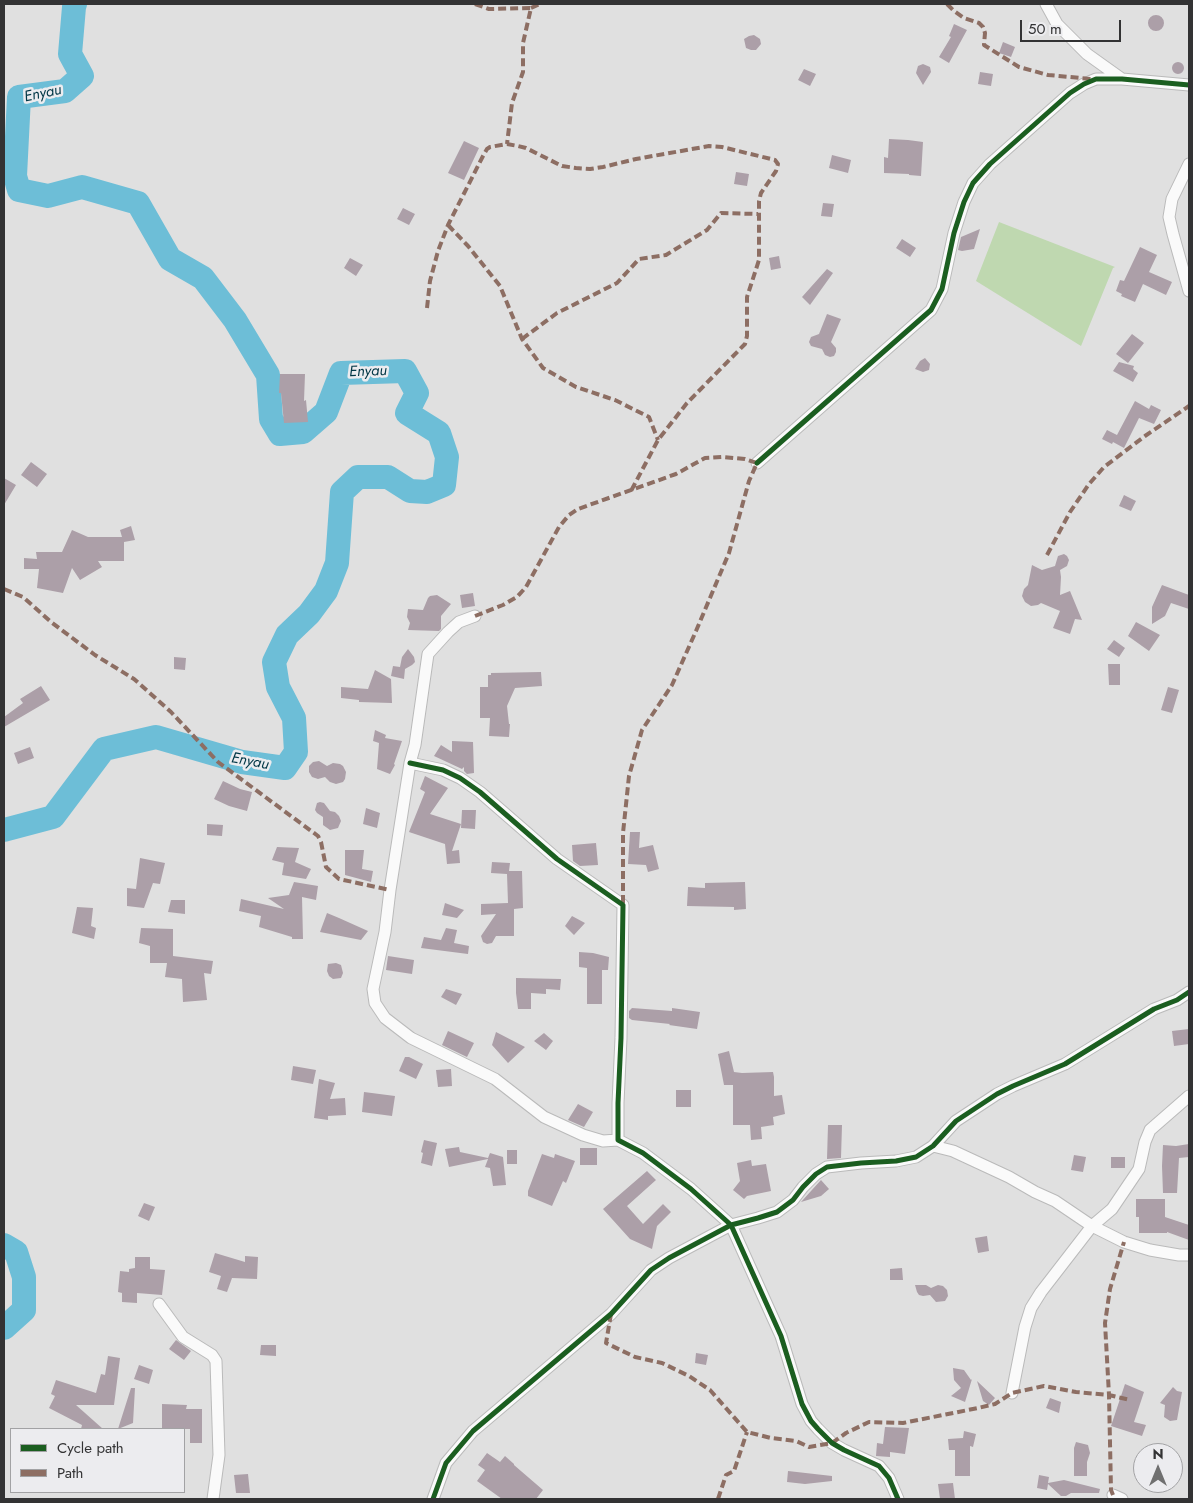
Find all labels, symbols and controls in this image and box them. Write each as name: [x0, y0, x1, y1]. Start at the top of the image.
scale bar: [1023, 10, 1124, 42]
text: 50 m: [1028, 18, 1062, 40]
water label: Enyau: [23, 81, 63, 107]
water label: Enyau: [349, 362, 387, 382]
water label: Enyau: [230, 750, 270, 774]
legend: [10, 1428, 185, 1493]
text: Cycle path: [57, 1437, 124, 1459]
north arrow: [1133, 1443, 1183, 1493]
text: N: [1152, 1444, 1164, 1464]
text: Path: [57, 1462, 83, 1484]

